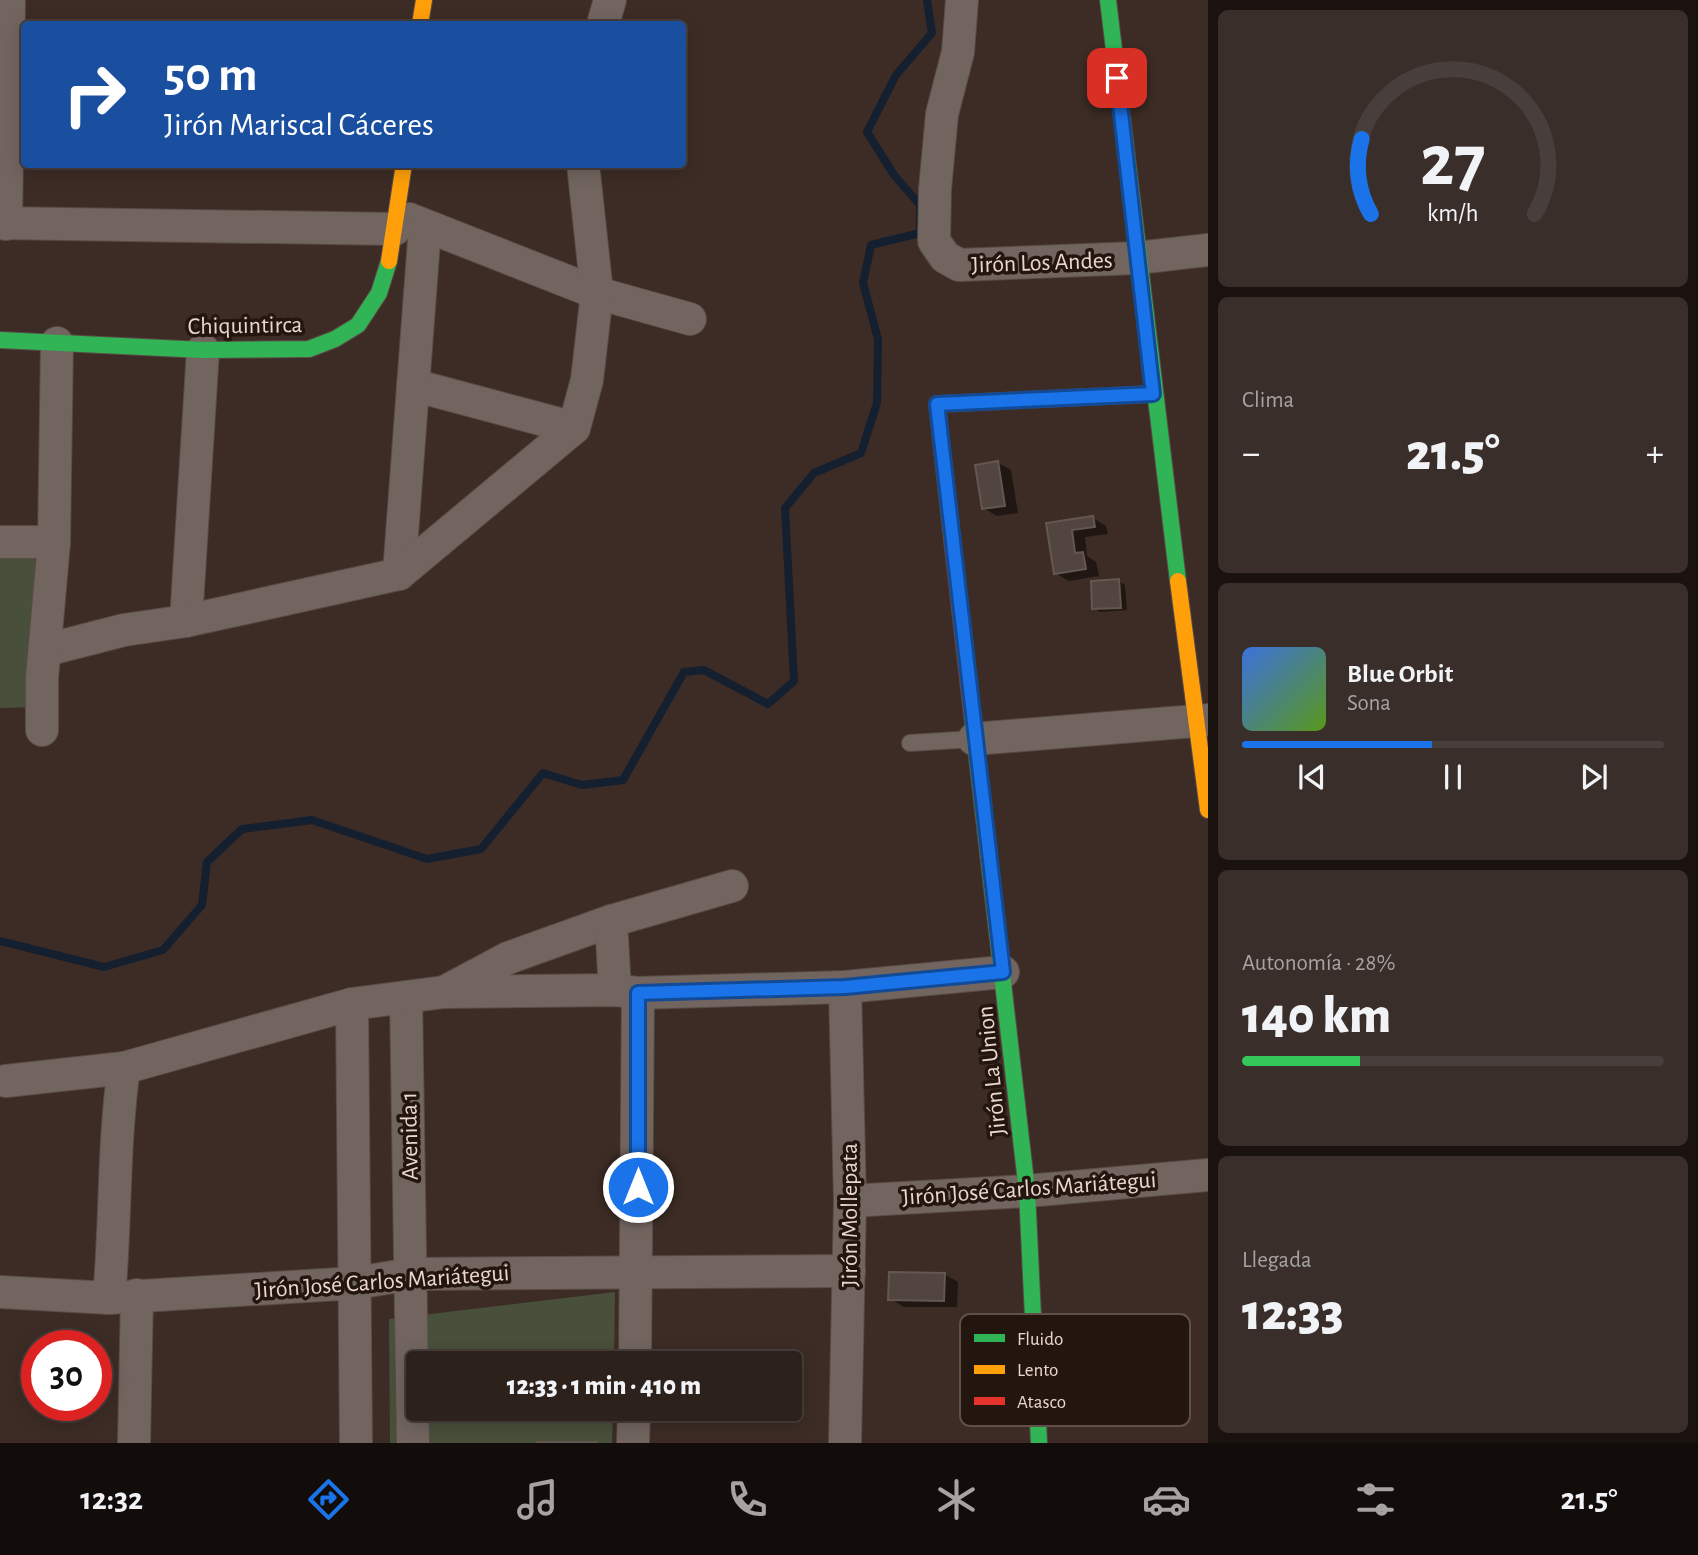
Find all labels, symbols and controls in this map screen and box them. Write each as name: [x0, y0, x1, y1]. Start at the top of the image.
pin: [1087, 48, 1147, 108]
icon: right: [49, 49, 140, 140]
text: 50 m: [164, 51, 258, 100]
icon: arrive: [1098, 59, 1136, 97]
text: Jirón Mariscal Cáceres: [164, 109, 434, 141]
text: 27: [1420, 127, 1486, 200]
text: km/h: [1427, 201, 1479, 226]
street label: Jirón Los Andes: [971, 249, 1113, 277]
street label: Chiquintirca: [187, 313, 303, 339]
text: Clima: [1242, 389, 1294, 412]
text: 21.5°: [1406, 427, 1500, 479]
text: −: [1242, 435, 1260, 473]
text: +: [1646, 435, 1664, 473]
text: Blue Orbit: [1347, 661, 1453, 687]
text: Sona: [1347, 692, 1391, 715]
icon: previous: [1293, 758, 1331, 796]
icon: pause: [1434, 758, 1472, 796]
icon: next: [1575, 758, 1613, 796]
text: Autonomía · 28%: [1242, 952, 1395, 975]
text: 140 km: [1242, 990, 1391, 1042]
street label: Jirón La Union: [973, 1005, 1011, 1137]
street label: Avenida 1: [397, 1092, 423, 1180]
street label: Jirón Mollepata: [838, 1143, 862, 1287]
position arrow: [601, 1150, 675, 1224]
street label: Jirón José Carlos Mariátegui: [901, 1168, 1157, 1210]
text: Llegada: [1242, 1249, 1312, 1272]
street label: Jirón José Carlos Mariátegui: [254, 1261, 510, 1303]
text: 12:33: [1242, 1287, 1344, 1339]
legend: [960, 1314, 1190, 1426]
speed limit sign: 30: [21, 1330, 112, 1421]
text: Fluido: [1017, 1330, 1063, 1349]
text: Lento: [1017, 1361, 1058, 1380]
text: 12:33 · 1 min · 410 m: [507, 1373, 701, 1399]
text: Atasco: [1017, 1393, 1066, 1412]
icon: directions: [304, 1475, 353, 1524]
icon: music: [513, 1475, 562, 1524]
icon: phone: [723, 1475, 772, 1524]
icon: climate: [932, 1475, 981, 1524]
icon: car: [1142, 1475, 1191, 1524]
icon: filters: [1351, 1475, 1400, 1524]
text: 12:32: [80, 1483, 143, 1515]
text: 21.5°: [1561, 1483, 1618, 1515]

